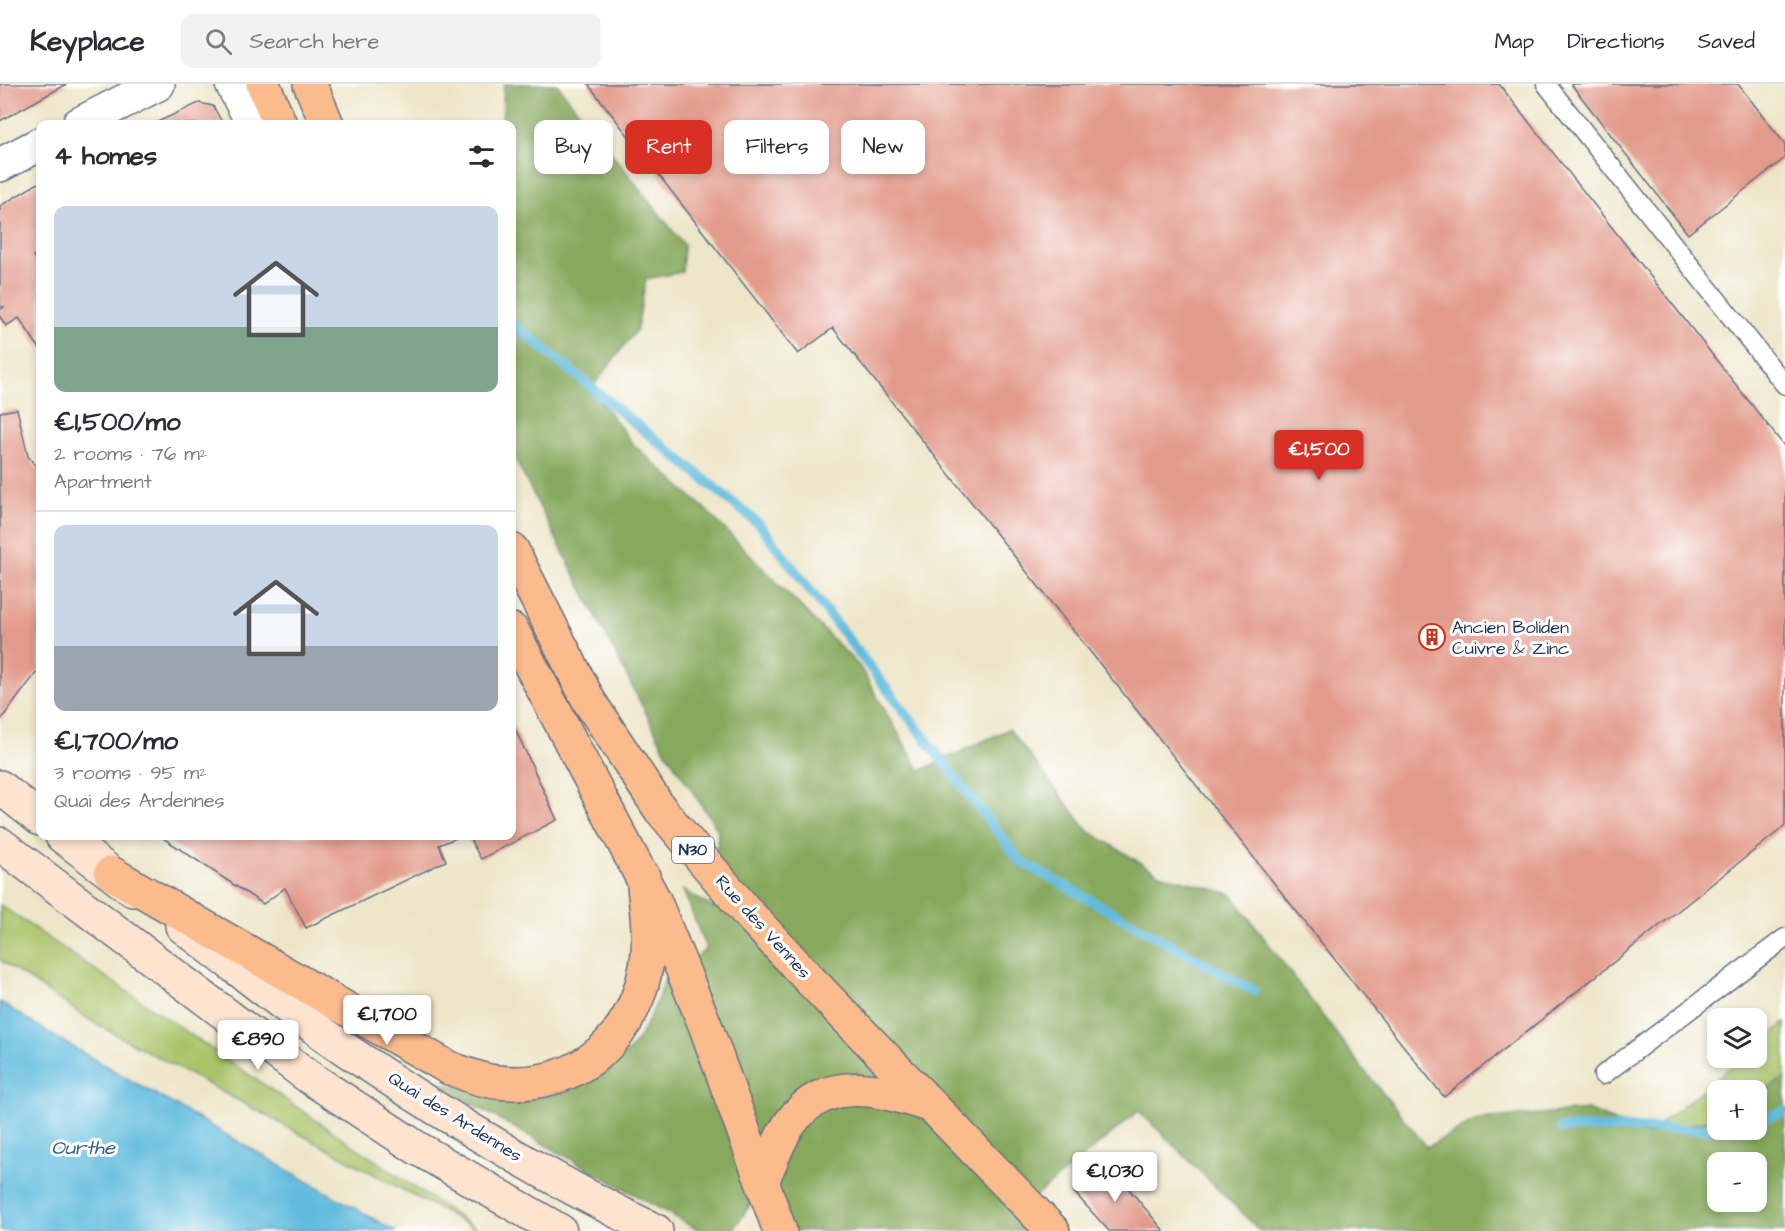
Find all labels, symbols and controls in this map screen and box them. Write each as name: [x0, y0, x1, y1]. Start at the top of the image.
search box: [181, 14, 601, 68]
text: Keyplace: [30, 22, 145, 61]
icon: search: [202, 25, 235, 58]
text: Search here: [250, 26, 379, 57]
text: Map: [1494, 27, 1534, 56]
text: Directions: [1567, 27, 1665, 56]
text: Saved: [1698, 27, 1755, 56]
chip: Buy: [534, 120, 613, 174]
chip: Rent: [625, 120, 712, 174]
chip: Filters: [724, 120, 829, 174]
chip: New: [841, 120, 925, 174]
text: 4 homes: [54, 138, 157, 174]
icon: filters: [465, 140, 498, 173]
icon: home: [222, 245, 330, 353]
text: €1,500/mo: [54, 404, 181, 440]
pin: €1,500: [1270, 430, 1368, 481]
text: €1,500: [1288, 435, 1350, 463]
text: 2 rooms · 76 m²: [54, 440, 207, 468]
text: Apartment: [54, 468, 152, 496]
icon: home: [222, 564, 330, 672]
place label: Ancien Boliden Cuivre & Zinc: [1452, 615, 1569, 661]
building icon: Ancien Boliden Cuivre & Zinc: [1417, 622, 1447, 652]
text: €1,700/mo: [54, 723, 178, 759]
text: 3 rooms · 95 m²: [54, 759, 207, 787]
text: Quai des Ardennes: [54, 787, 225, 815]
road number: N30: [672, 837, 714, 863]
street label: Rue des Vennes: [710, 870, 816, 984]
pin: €1,700: [338, 995, 436, 1046]
text: €1,700: [357, 1000, 417, 1028]
map controls: [1707, 1008, 1767, 1212]
button: layers: [1707, 1008, 1767, 1068]
pin: €890: [222, 1020, 294, 1071]
text: €890: [232, 1025, 284, 1053]
street label: Quai des Ardennes: [383, 1066, 527, 1168]
button: +: [1707, 1080, 1767, 1140]
water label: Ourthe: [51, 1134, 116, 1162]
pin: €1,030: [1066, 1152, 1164, 1203]
button: −: [1707, 1152, 1767, 1212]
text: €1,030: [1086, 1157, 1144, 1185]

